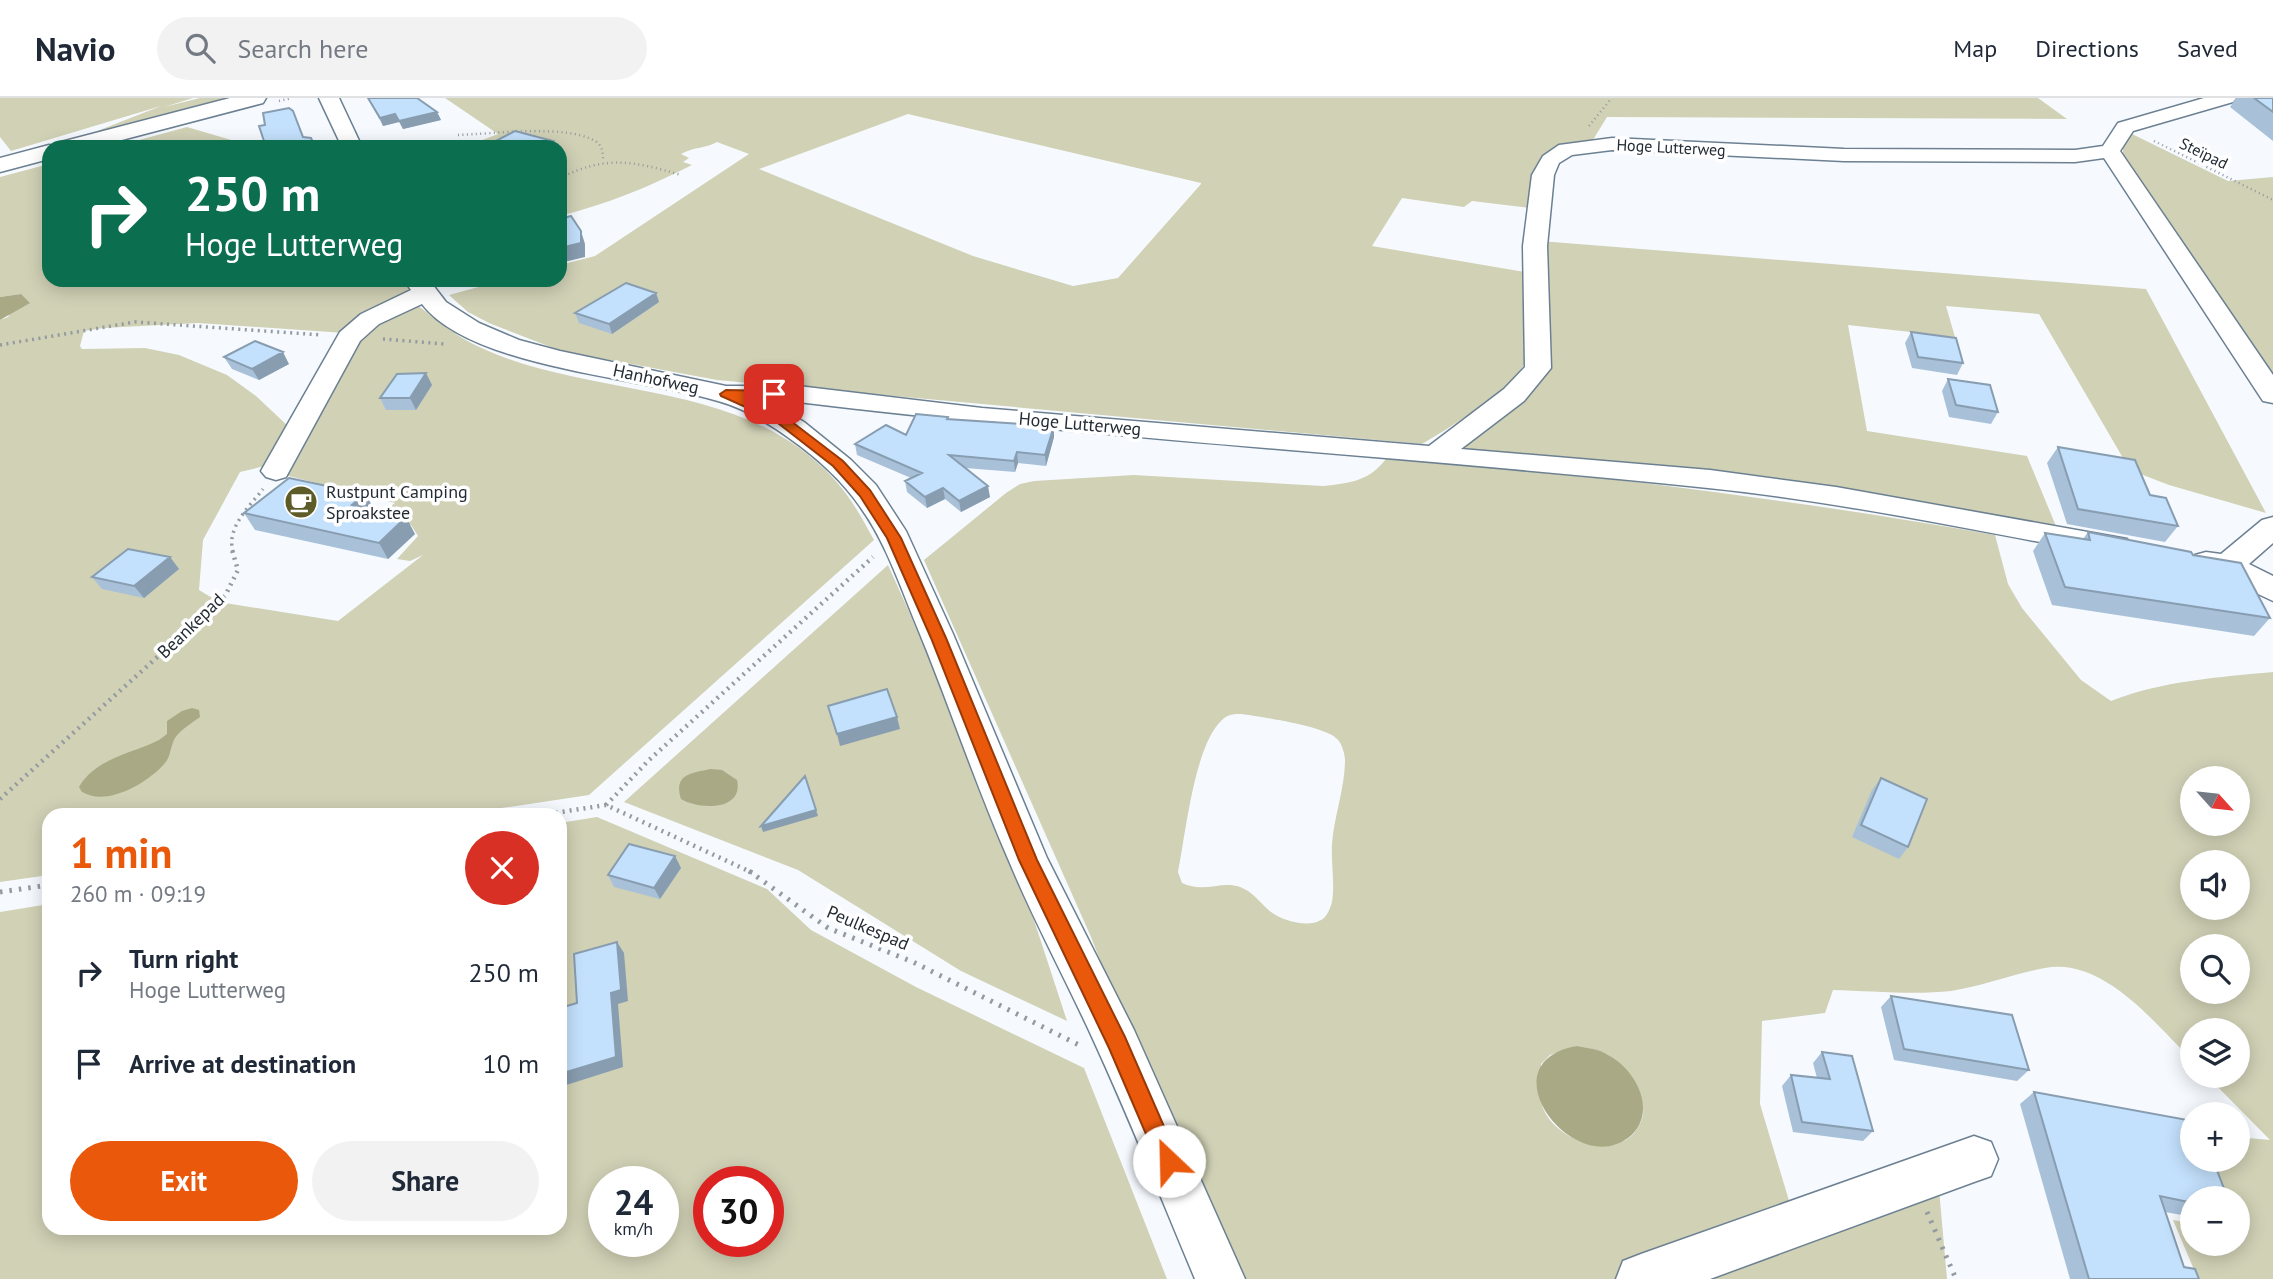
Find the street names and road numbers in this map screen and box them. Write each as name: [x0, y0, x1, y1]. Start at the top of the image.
street label: Steïpad: [2177, 133, 2231, 173]
street label: Hoge Lutterweg: [1616, 134, 1726, 160]
street label: Hanhofweg: [611, 358, 701, 399]
street label: Hoge Lutterweg: [1018, 407, 1142, 440]
street label: Beankepad: [152, 588, 229, 663]
street label: Peulkespad: [824, 900, 913, 955]

